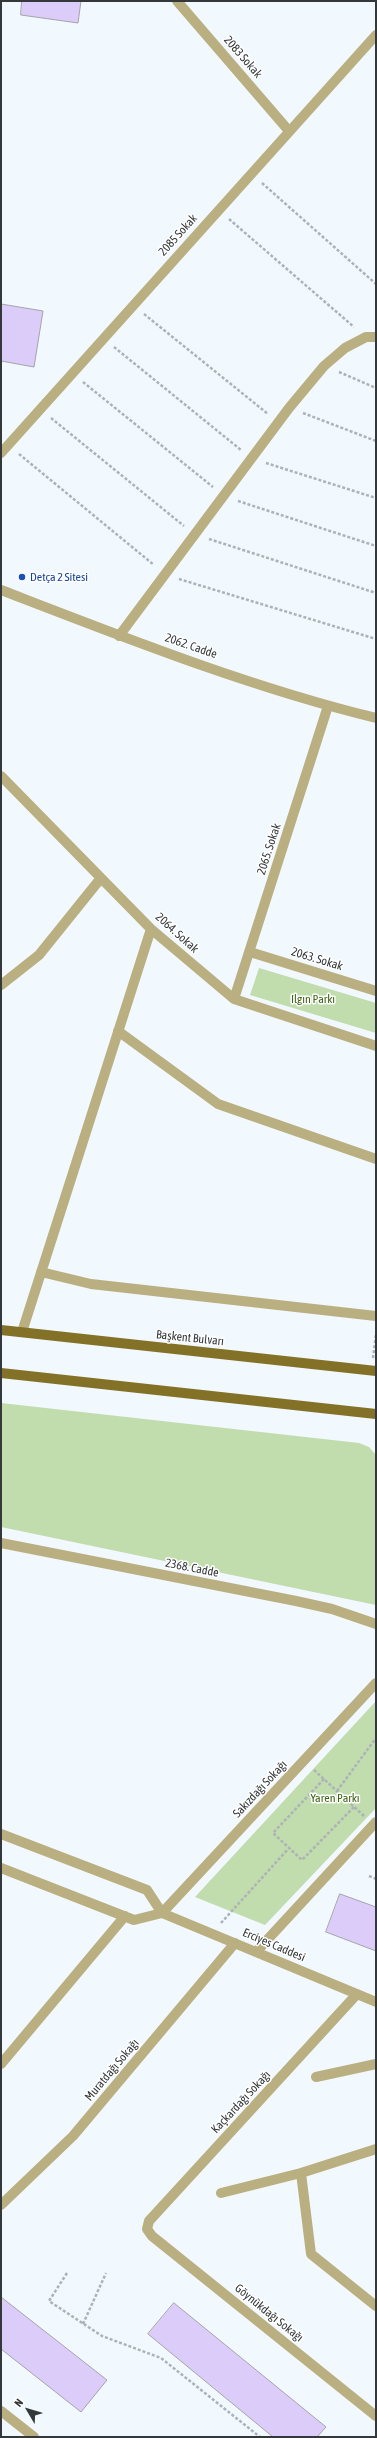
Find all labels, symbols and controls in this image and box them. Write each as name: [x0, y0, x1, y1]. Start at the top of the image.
street label: 2083 Sokak: [221, 33, 265, 81]
street label: 2085 Sokak: [156, 211, 200, 259]
place label: Detça 2 Sitesi: [30, 570, 88, 584]
marker: Detça 2 Sitesi: [17, 572, 27, 582]
street label: 2062. Cadde: [163, 630, 219, 662]
street label: 2065. Sokak: [254, 821, 284, 877]
street label: 2064. Sokak: [152, 910, 202, 956]
street label: 2063. Sokak: [289, 944, 345, 974]
park label: Ilgın Parkı: [291, 992, 335, 1006]
street label: Başkent Bulvarı: [155, 1327, 225, 1349]
street label: 2368. Cadde: [164, 1556, 220, 1580]
street label: Sakızdağı Sokağı: [230, 1757, 290, 1821]
park label: Yaren Parkı: [310, 1791, 360, 1805]
street label: Erciyes Caddesi: [240, 1925, 308, 1965]
street label: Muratdağı Sokağı: [82, 2036, 142, 2104]
street label: Kaçkardağı Sokağı: [208, 2068, 274, 2136]
street label: Göynükdağı Sokağı: [232, 2281, 306, 2345]
north arrow: [8, 2390, 48, 2430]
text: N: [12, 2396, 25, 2409]

